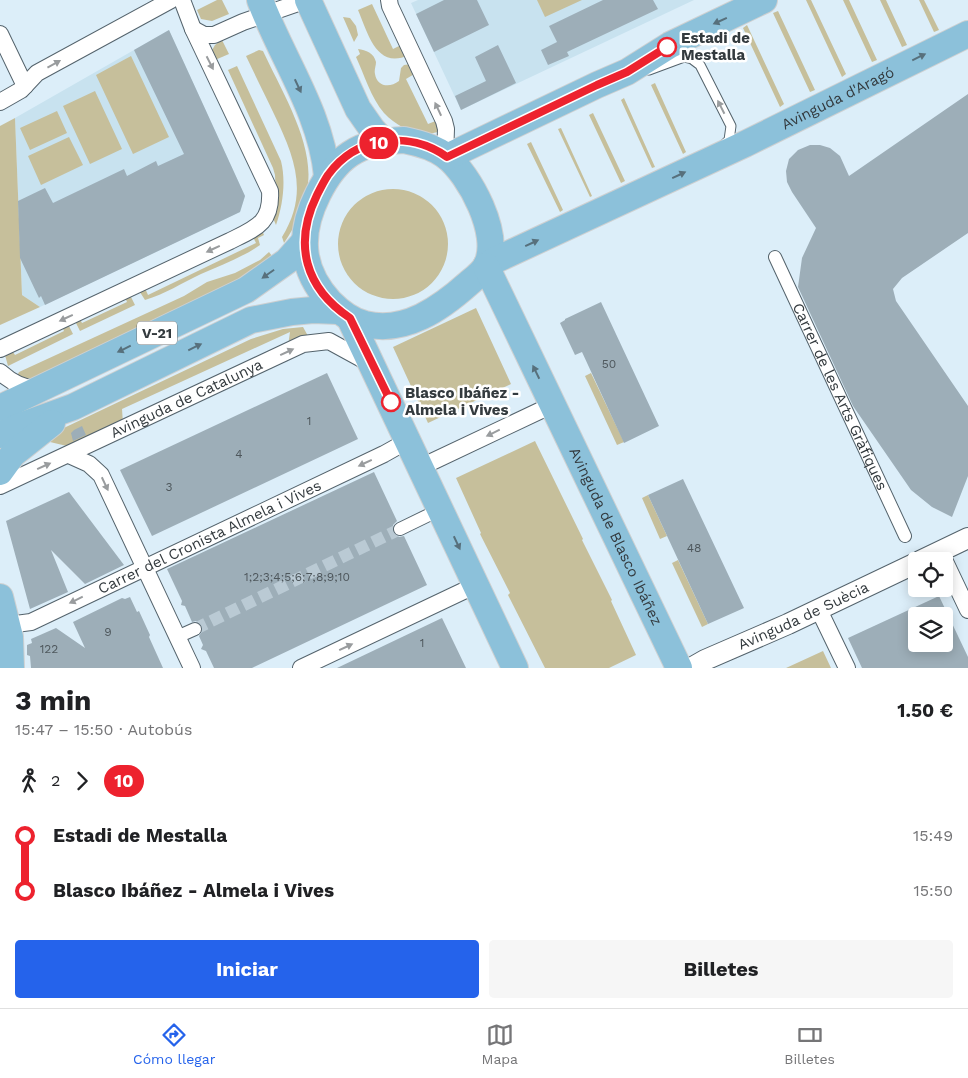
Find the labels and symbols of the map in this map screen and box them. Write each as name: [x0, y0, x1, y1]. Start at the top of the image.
one-way arrow: [713, 17, 727, 25]
place label: Estadi de Mestalla: [681, 29, 750, 64]
marker: Estadi de Mestalla: [657, 37, 677, 57]
one-way arrow: [912, 53, 926, 61]
one-way arrow: [206, 56, 214, 70]
one-way arrow: [46, 60, 61, 68]
street label: Avinguda d'Aragó: [779, 63, 897, 134]
one-way arrow: [295, 79, 303, 93]
one-way arrow: [717, 100, 725, 114]
one-way arrow: [434, 102, 442, 116]
line badge: 10: [356, 127, 402, 159]
one-way arrow: [672, 171, 686, 179]
one-way arrow: [525, 239, 539, 247]
one-way arrow: [206, 246, 220, 254]
one-way arrow: [261, 269, 275, 279]
street label: Carrer de les Arts Gràfiques: [789, 300, 891, 493]
one-way arrow: [59, 315, 73, 323]
road number: V-21: [137, 322, 177, 344]
one-way arrow: [188, 343, 202, 351]
one-way arrow: [117, 345, 131, 353]
one-way arrow: [280, 348, 294, 356]
street label: Avinguda de Catalunya: [108, 355, 266, 442]
house number: 50: [602, 357, 616, 371]
one-way arrow: [532, 365, 540, 379]
place label: Blasco Ibáñez - Almela i Vives: [405, 384, 519, 419]
marker: Blasco Ibáñez - Almela i Vives: [381, 392, 401, 412]
house number: 1: [307, 414, 311, 428]
one-way arrow: [485, 429, 500, 437]
street label: Avinguda de Blasco Ibáñez: [565, 445, 666, 628]
house number: 4: [235, 447, 243, 461]
one-way arrow: [358, 459, 372, 467]
one-way arrow: [37, 461, 52, 470]
street label: Carrer del Cronista Almela i Vives: [95, 476, 324, 598]
one-way arrow: [101, 477, 109, 491]
house number: 3: [166, 480, 173, 494]
one-way arrow: [453, 536, 461, 550]
house number: 48: [687, 541, 701, 555]
house number: 1;2;3;4;5;6;7;8;9;10: [244, 570, 350, 584]
street label: Avinguda de Suècia: [735, 578, 872, 654]
one-way arrow: [69, 596, 83, 604]
house number: 9: [104, 625, 112, 639]
house number: 1: [420, 636, 424, 650]
house number: 122: [40, 642, 58, 656]
one-way arrow: [338, 643, 353, 651]

